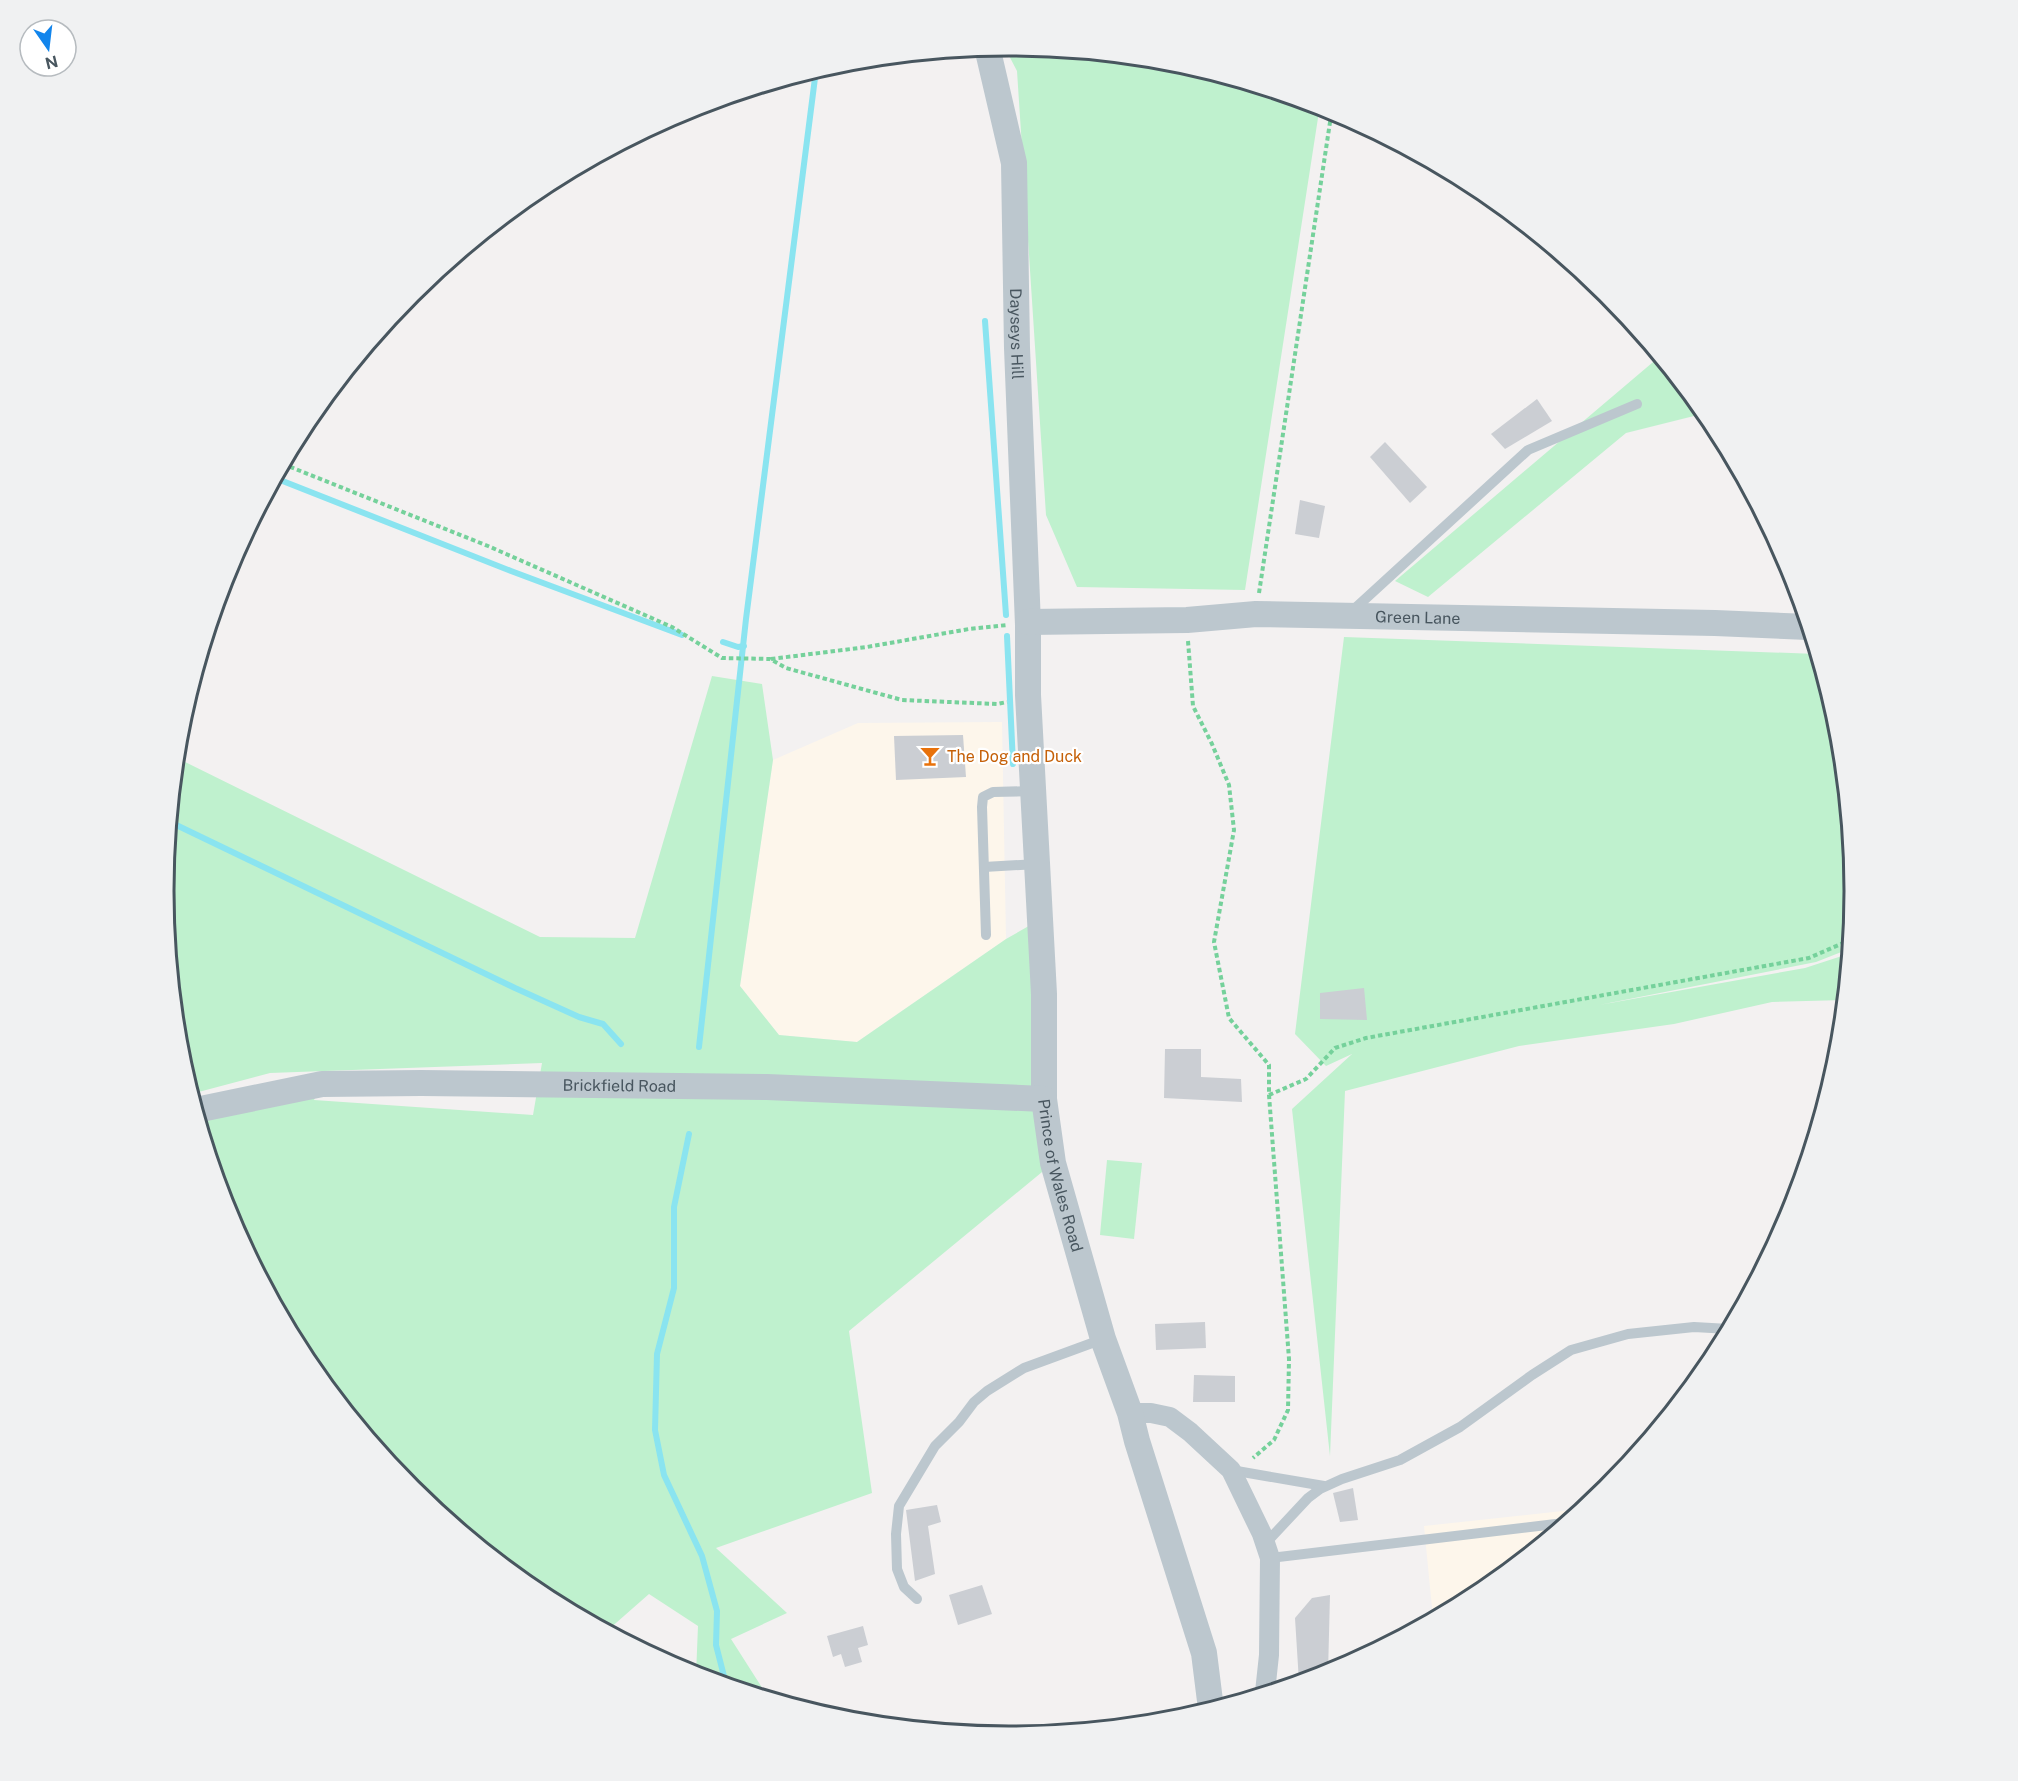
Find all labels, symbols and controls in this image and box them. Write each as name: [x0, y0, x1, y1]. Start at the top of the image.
north arrow: [18, 18, 78, 78]
text: N: [43, 51, 60, 73]
street label: Dayseys Hill: [1006, 288, 1027, 380]
street label: Green Lane: [1375, 607, 1461, 628]
bar icon: The Dog and Duck: [918, 744, 942, 768]
place label: The Dog and Duck: [947, 747, 1082, 766]
street label: Brickfield Road: [562, 1076, 676, 1096]
street label: Prince of Wales Road: [1034, 1098, 1087, 1254]

